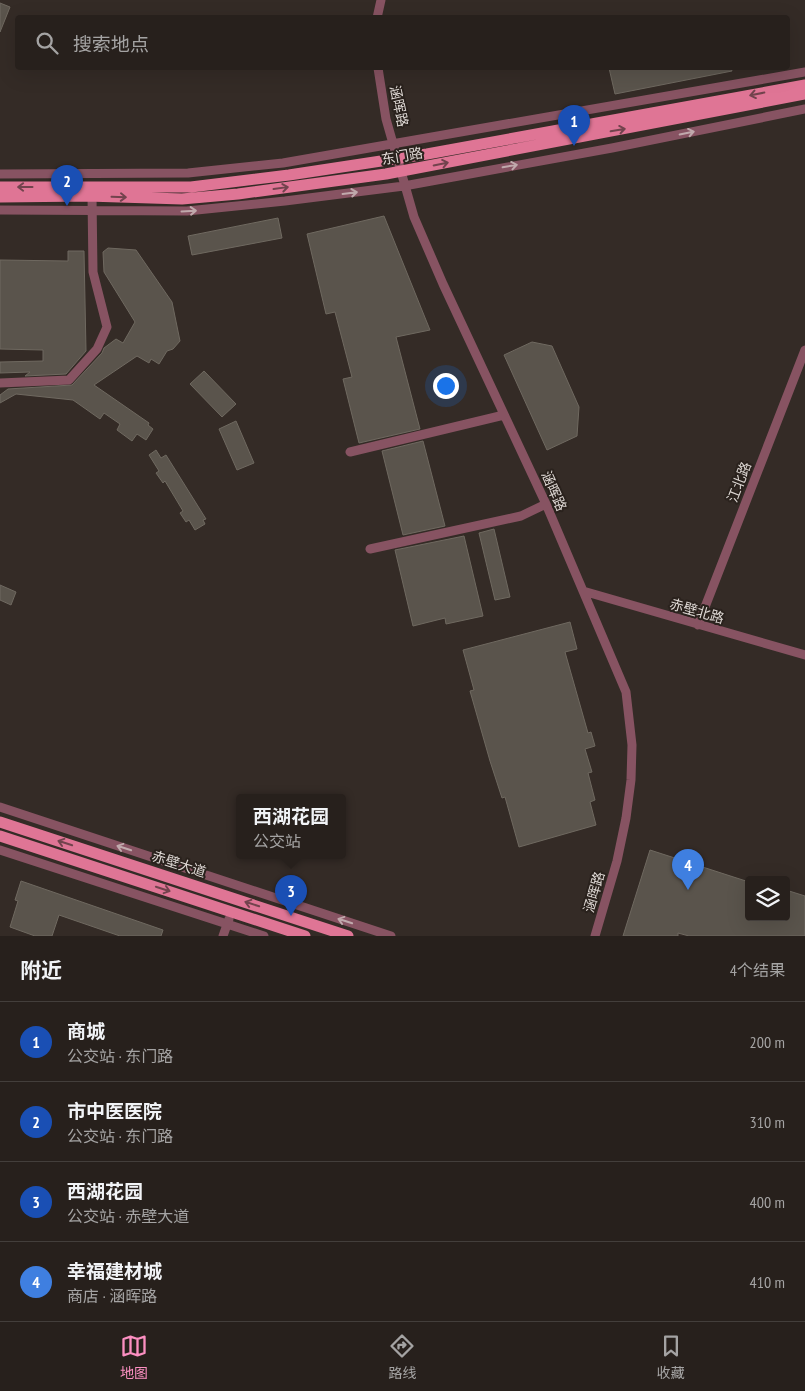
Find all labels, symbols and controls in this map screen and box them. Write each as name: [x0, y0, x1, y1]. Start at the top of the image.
search box: [15, 15, 790, 70]
icon: search: [33, 29, 61, 57]
text: 搜索地点: [73, 32, 149, 56]
street label: 涵晖路: [386, 84, 412, 128]
one-way arrow: [750, 89, 766, 99]
pin: 1: [558, 105, 590, 146]
one-way arrow: [610, 125, 626, 135]
one-way arrow: [679, 127, 695, 137]
street label: 东门路: [380, 143, 424, 169]
one-way arrow: [433, 158, 449, 168]
one-way arrow: [502, 161, 518, 171]
pin: 2: [51, 165, 83, 206]
one-way arrow: [17, 182, 34, 192]
one-way arrow: [272, 183, 288, 193]
one-way arrow: [342, 188, 358, 198]
one-way arrow: [110, 192, 126, 201]
one-way arrow: [180, 206, 196, 215]
your location: [433, 373, 459, 399]
street label: 江北路: [723, 459, 755, 505]
street label: 涵晖路: [537, 468, 571, 514]
street label: 赤壁北路: [668, 595, 726, 627]
popup: [236, 794, 346, 859]
text: 西湖花园: [253, 804, 329, 828]
text: 公交站: [253, 831, 301, 851]
one-way arrow: [57, 837, 73, 847]
one-way arrow: [117, 843, 132, 852]
street label: 赤壁大道: [150, 847, 208, 881]
pin: 4: [672, 849, 704, 890]
street label: 涵晖路: [580, 869, 608, 915]
pin: 3: [275, 875, 307, 916]
map controls: [745, 876, 790, 921]
button: layers: [745, 876, 790, 921]
one-way arrow: [154, 885, 170, 894]
one-way arrow: [245, 899, 261, 909]
one-way arrow: [337, 916, 353, 925]
text: 附近: [20, 957, 62, 984]
text: 4个结果: [730, 960, 785, 980]
text: 商城: [67, 1019, 105, 1043]
text: 1: [32, 1032, 40, 1052]
text: 200 m: [750, 1032, 785, 1052]
text: 公交站 · 东门路: [67, 1046, 173, 1066]
text: 市中医医院: [67, 1099, 162, 1123]
text: 2: [32, 1112, 40, 1132]
text: 310 m: [750, 1112, 785, 1132]
text: 公交站 · 东门路: [67, 1126, 173, 1146]
text: 西湖花园: [67, 1179, 143, 1203]
text: 3: [32, 1192, 40, 1212]
text: 400 m: [750, 1192, 785, 1212]
text: 公交站 · 赤壁大道: [67, 1206, 189, 1226]
text: 幸福建材城: [67, 1259, 162, 1283]
text: 4: [32, 1272, 40, 1292]
text: 410 m: [750, 1272, 785, 1292]
text: 商店 · 涵晖路: [67, 1286, 157, 1306]
tab: 地图: [120, 1332, 148, 1382]
tab: 路线: [388, 1332, 416, 1382]
tab: 收藏: [657, 1332, 685, 1382]

